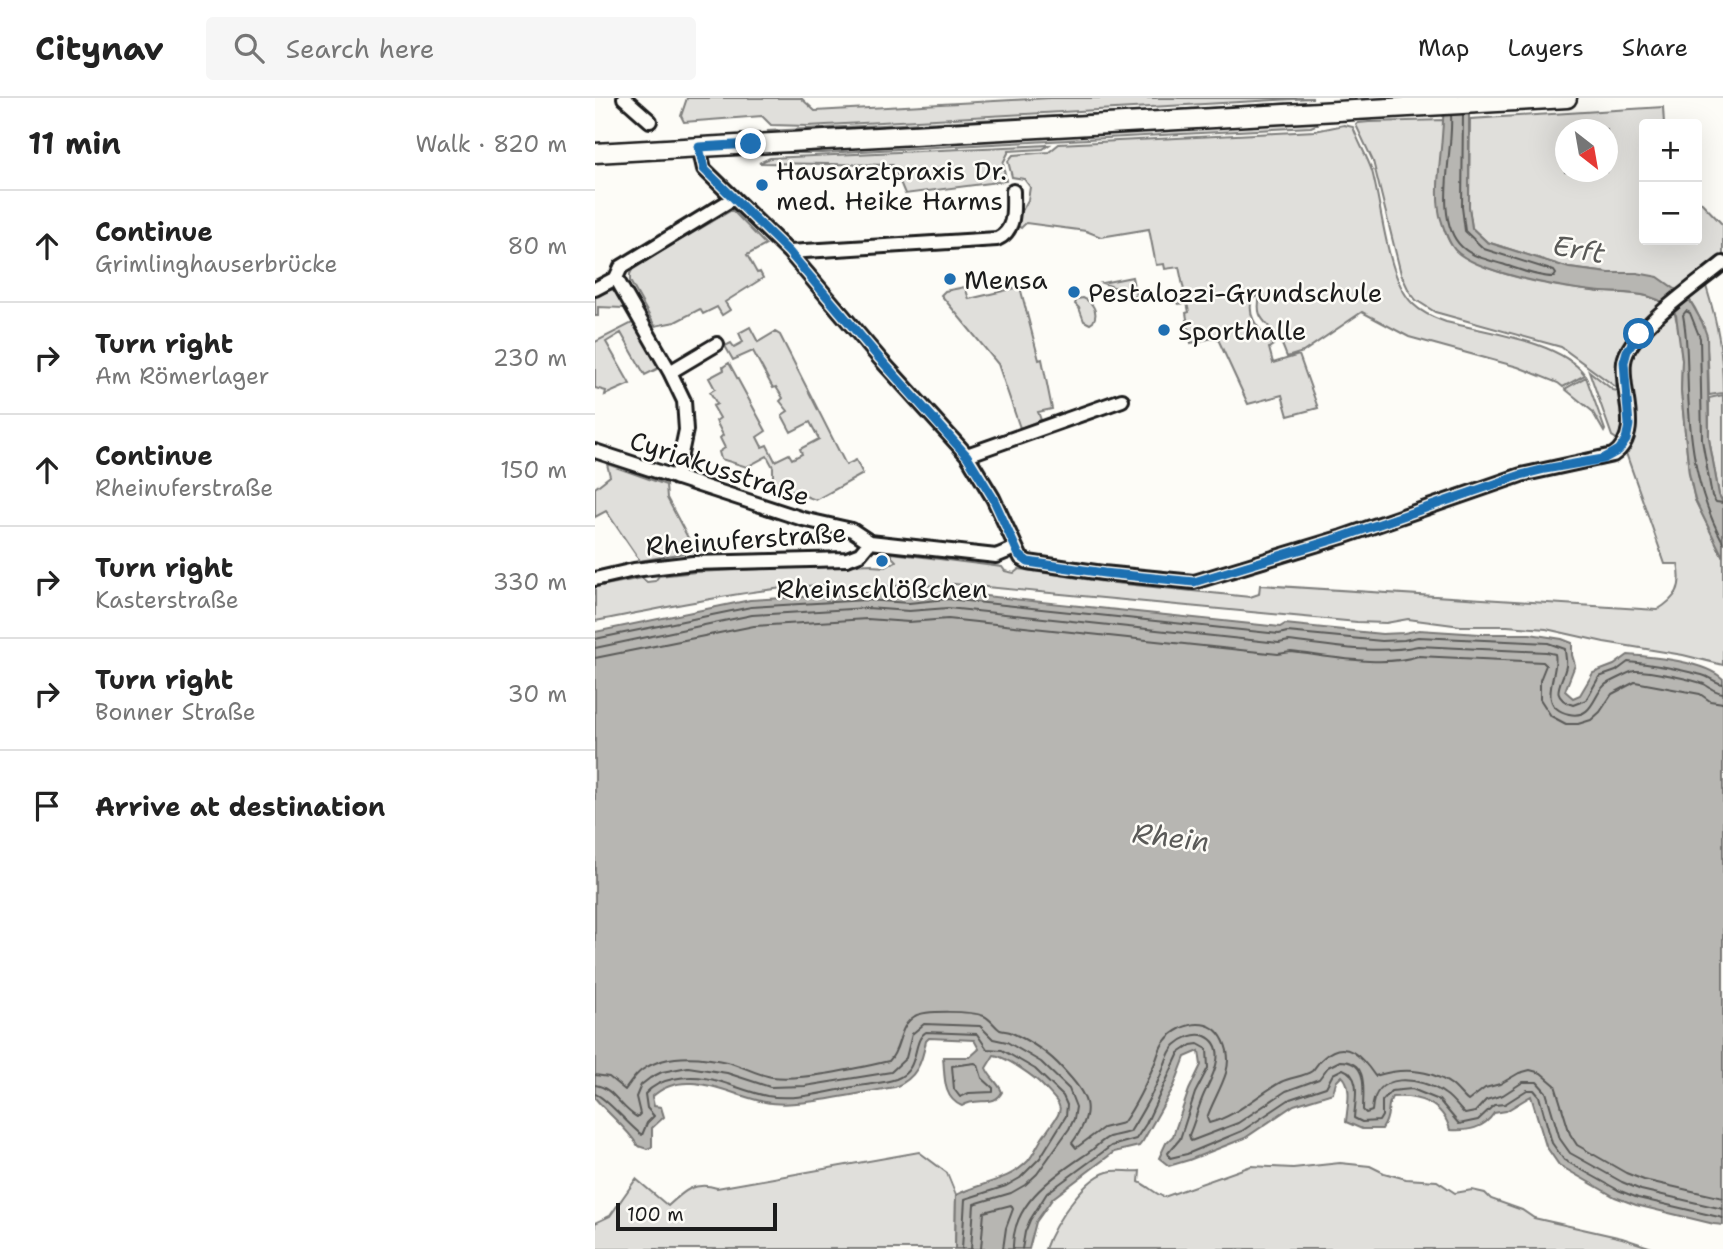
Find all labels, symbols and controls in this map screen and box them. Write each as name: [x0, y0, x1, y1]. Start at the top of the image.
search box: [206, 17, 696, 80]
text: Citynav: [35, 26, 164, 71]
icon: search: [230, 29, 268, 67]
text: Search here: [286, 31, 434, 66]
text: Map: [1418, 32, 1469, 64]
text: Layers: [1507, 32, 1584, 64]
text: Share: [1622, 32, 1688, 64]
north arrow: [1555, 119, 1618, 182]
map controls: [1639, 119, 1702, 245]
button: +: [1639, 119, 1702, 182]
text: 11 min: [28, 123, 121, 164]
route end: [735, 128, 766, 159]
text: Walk · 820 m: [415, 129, 567, 159]
place label: Hausarztpraxis Dr. med. Heike Harms: [776, 153, 1007, 218]
marker: Hausarztpraxis Dr. med. Heike Harms: [754, 177, 770, 193]
button: −: [1639, 182, 1702, 245]
text: Continue: [95, 214, 213, 249]
water label: Erft: [1550, 226, 1609, 272]
icon: ahead: [28, 227, 66, 265]
text: 80 m: [508, 231, 567, 261]
text: Grimlinghauserbrücke: [95, 249, 338, 279]
place label: Mensa: [964, 262, 1048, 297]
marker: Mensa: [942, 271, 958, 287]
place label: Pestalozzi-Grundschule: [1088, 275, 1382, 310]
marker: Pestalozzi-Grundschule: [1066, 284, 1082, 300]
place label: Sporthalle: [1178, 313, 1307, 348]
route start: [1623, 318, 1654, 349]
marker: Sporthalle: [1156, 322, 1172, 338]
text: Turn right: [95, 326, 233, 361]
icon: right: [28, 339, 66, 377]
text: 230 m: [493, 343, 567, 373]
text: Am Römerlager: [95, 361, 269, 391]
street label: Cyriakusstraße: [626, 422, 814, 514]
text: Continue: [95, 438, 213, 473]
icon: ahead: [28, 451, 66, 489]
text: 150 m: [500, 455, 567, 485]
text: Rheinuferstraße: [95, 473, 273, 503]
street label: Rheinuferstraße: [644, 515, 848, 563]
text: Turn right: [95, 550, 233, 585]
marker: Rheinschlößchen: [874, 553, 890, 569]
icon: right: [28, 563, 66, 601]
text: 330 m: [493, 567, 567, 597]
place label: Rheinschlößchen: [776, 571, 988, 606]
text: Kasterstraße: [95, 585, 239, 615]
text: Turn right: [95, 662, 233, 697]
icon: right: [28, 675, 66, 713]
text: 30 m: [508, 679, 567, 709]
text: Bonner Straße: [95, 697, 256, 727]
icon: arrive: [28, 787, 66, 825]
text: Arrive at destination: [95, 789, 385, 824]
water label: Rhein: [1130, 813, 1212, 861]
scale bar: [616, 1200, 777, 1232]
text: 100 m: [627, 1202, 684, 1227]

